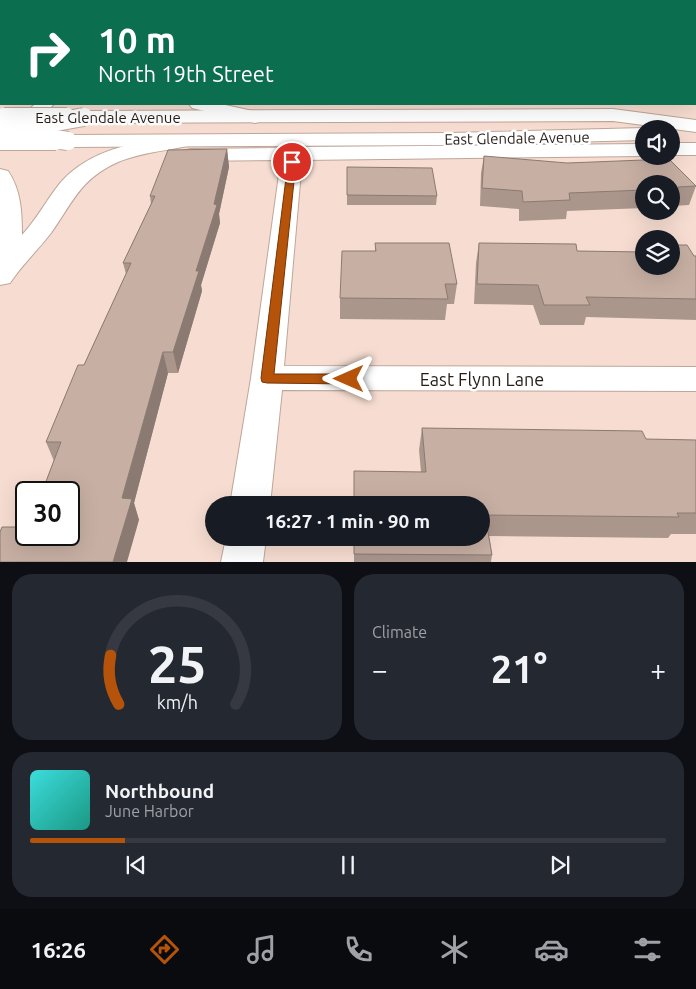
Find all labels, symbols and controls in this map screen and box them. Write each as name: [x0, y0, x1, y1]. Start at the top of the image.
icon: right: [15, 20, 80, 85]
text: 10 m: [98, 20, 176, 60]
text: North 19th Street: [98, 61, 274, 86]
street label: East Glendale Avenue: [35, 109, 181, 126]
map controls: [635, 120, 680, 275]
button: sound: [635, 120, 680, 165]
street label: East Glendale Avenue: [444, 128, 590, 148]
pin: [271, 141, 313, 183]
icon: arrive: [278, 148, 306, 176]
button: search: [635, 175, 680, 220]
button: layers: [635, 230, 680, 275]
position arrow: [322, 352, 374, 404]
street label: East Flynn Lane: [420, 369, 544, 389]
speed limit sign: 30: [15, 481, 80, 546]
text: 16:27 · 1 min · 90 m: [265, 510, 430, 532]
text: Climate: [372, 623, 427, 641]
text: 25: [148, 635, 206, 693]
text: 21°: [491, 648, 547, 690]
text: −: [372, 654, 388, 685]
text: +: [650, 654, 666, 685]
text: km/h: [156, 692, 198, 712]
text: Northbound: [105, 780, 214, 802]
text: June Harbor: [105, 802, 194, 820]
icon: previous: [122, 851, 150, 879]
icon: pause: [334, 851, 362, 879]
icon: next: [546, 851, 574, 879]
icon: directions: [147, 932, 182, 967]
icon: music: [244, 932, 279, 967]
icon: phone: [341, 932, 376, 967]
icon: climate: [437, 932, 472, 967]
icon: car: [534, 932, 569, 967]
icon: filters: [630, 932, 665, 967]
text: 16:26: [31, 937, 86, 962]

